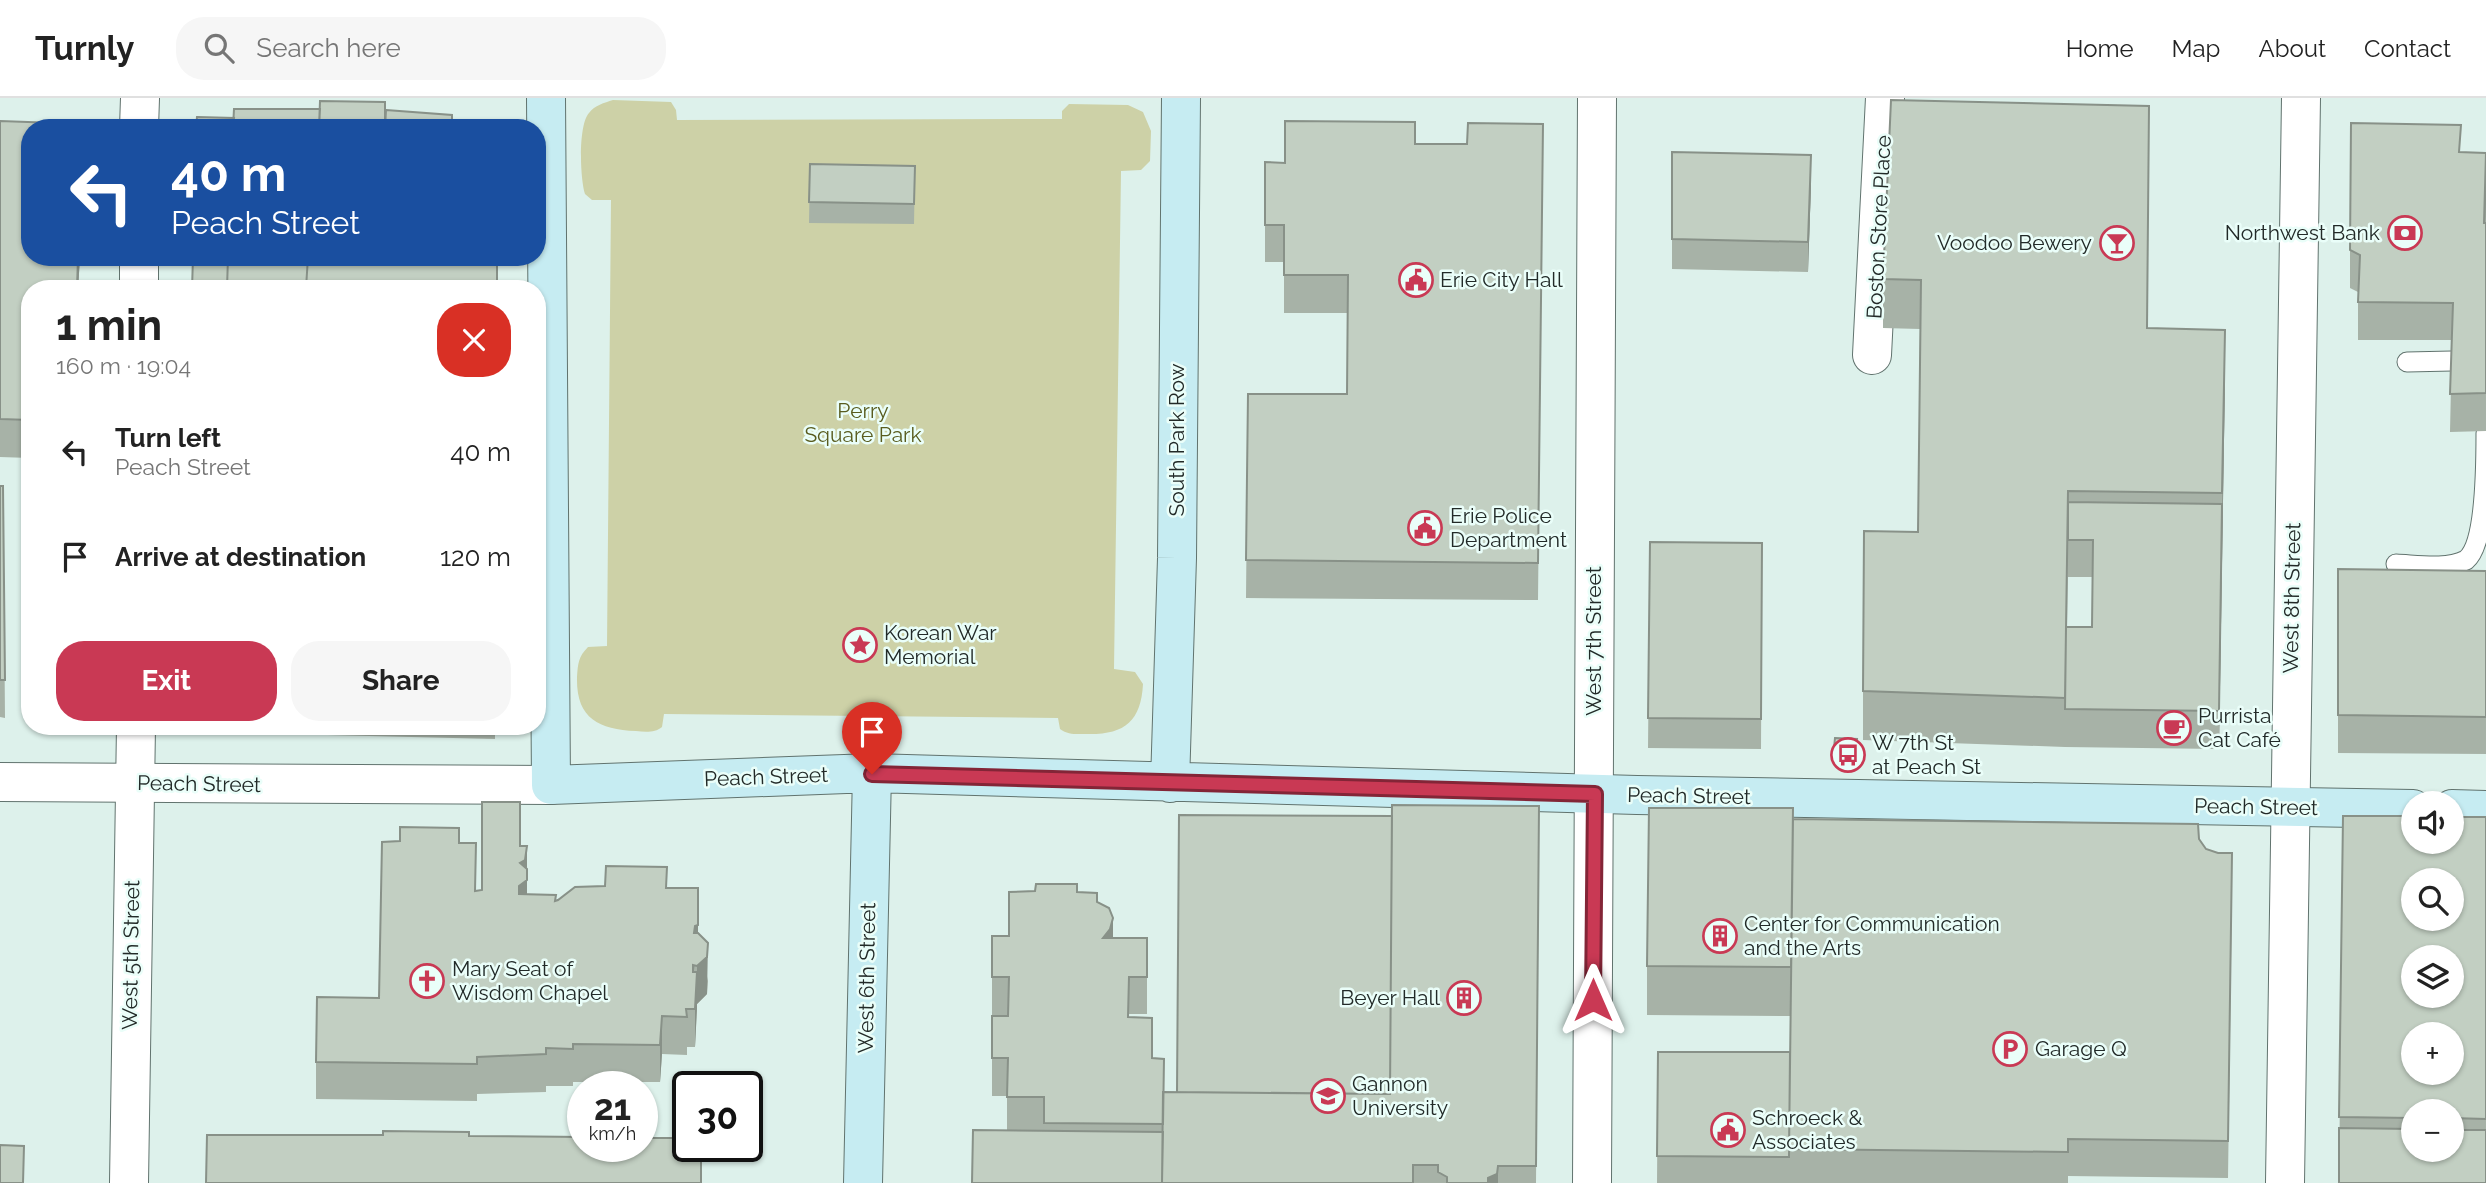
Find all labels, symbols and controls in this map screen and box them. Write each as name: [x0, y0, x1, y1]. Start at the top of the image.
search box: [176, 17, 666, 80]
text: Turnly: [35, 29, 134, 68]
icon: search: [200, 29, 238, 67]
text: Search here: [256, 33, 401, 63]
text: Home: [2066, 34, 2134, 63]
text: Map: [2172, 34, 2220, 63]
text: About: [2258, 34, 2326, 63]
text: Contact: [2364, 34, 2451, 63]
street label: Boston Store Place: [1861, 134, 1896, 320]
text: 40 m: [171, 145, 286, 202]
icon: left: [56, 147, 147, 238]
text: Peach Street: [171, 204, 360, 241]
bank icon: Northwest Bank: [2386, 214, 2424, 252]
place label: Northwest Bank: [2225, 220, 2380, 245]
bar icon: Voodoo Bewery: [2098, 224, 2136, 262]
place label: Voodoo Bewery: [1937, 230, 2092, 255]
public building icon: Erie City Hall: [1397, 261, 1435, 299]
place label: Erie City Hall: [1440, 267, 1563, 292]
text: 1 min: [56, 301, 162, 350]
button: close: [437, 303, 511, 377]
text: 160 m · 19:04: [56, 352, 191, 379]
street label: South Park Row: [1164, 363, 1189, 517]
park label: Perry Square Park: [804, 398, 922, 447]
text: Turn left: [115, 423, 221, 453]
icon: left: [56, 433, 94, 471]
text: 40 m: [450, 437, 511, 467]
text: Peach Street: [115, 453, 251, 480]
place label: Erie Police Department: [1450, 503, 1567, 552]
public building icon: Erie Police Department: [1406, 509, 1444, 547]
street label: West 8th Street: [2278, 522, 2305, 674]
icon: arrive: [56, 538, 94, 576]
text: Arrive at destination: [115, 542, 366, 572]
text: 120 m: [440, 542, 511, 572]
street label: West 7th Street: [1581, 566, 1606, 716]
place label: Korean War Memorial: [884, 620, 997, 669]
place icon: Korean War Memorial: [841, 626, 879, 664]
button: Exit: [56, 641, 277, 721]
button: Share: [291, 641, 511, 721]
pin: [842, 702, 902, 774]
place label: Purrista Cat Café: [2198, 703, 2281, 752]
cafe icon: Purrista Cat Café: [2155, 709, 2193, 747]
icon: arrive: [853, 713, 891, 751]
place label: W 7th St at Peach St: [1872, 730, 1981, 779]
bus stop icon: W 7th St at Peach St: [1829, 736, 1867, 774]
street label: Peach Street: [704, 762, 828, 791]
street label: Peach Street: [137, 770, 261, 797]
street label: Peach Street: [1627, 782, 1751, 809]
map controls: [2401, 791, 2464, 1162]
button: sound: [2401, 791, 2464, 854]
street label: Peach Street: [2194, 793, 2318, 820]
button: search: [2401, 868, 2464, 931]
street label: West 5th Street: [117, 880, 144, 1030]
street label: West 6th Street: [853, 902, 880, 1054]
place label: Center for Communication and the Arts: [1744, 911, 2000, 960]
building icon: Center for Communication and the Arts: [1701, 917, 1739, 955]
button: layers: [2401, 945, 2464, 1008]
place label: Mary Seat of Wisdom Chapel: [452, 956, 608, 1005]
church icon: Mary Seat of Wisdom Chapel: [408, 962, 446, 1000]
position arrow: [1556, 963, 1630, 1037]
building icon: Beyer Hall: [1445, 979, 1483, 1017]
place label: Beyer Hall: [1340, 985, 1440, 1010]
button: +: [2401, 1022, 2464, 1085]
parking icon: Garage Q: [1991, 1030, 2029, 1068]
place label: Garage Q: [2035, 1036, 2127, 1061]
speed limit sign: 30: [672, 1071, 763, 1162]
place label: Gannon University: [1352, 1071, 1448, 1120]
school or university icon: Gannon University: [1309, 1077, 1347, 1115]
text: 21: [594, 1087, 631, 1128]
button: −: [2401, 1099, 2464, 1162]
place label: Schroeck & Associates: [1752, 1105, 1862, 1154]
public building icon: Schroeck & Associates: [1709, 1111, 1747, 1149]
text: km/h: [589, 1123, 636, 1144]

